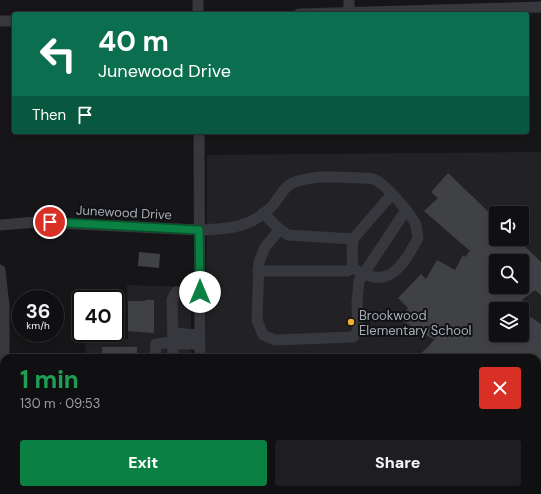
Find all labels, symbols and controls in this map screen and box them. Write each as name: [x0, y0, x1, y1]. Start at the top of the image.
text: 40 m: [98, 23, 169, 60]
icon: left: [32, 28, 84, 80]
text: Junewood Drive: [98, 59, 231, 83]
icon: arrive: [74, 104, 96, 126]
text: Then: [32, 105, 66, 125]
street label: Junewood Drive: [76, 201, 172, 224]
pin: [33, 205, 67, 239]
map controls: [489, 206, 529, 342]
button: sound: [489, 206, 529, 246]
icon: arrive: [39, 211, 61, 233]
button: search: [489, 254, 529, 294]
position arrow: [179, 271, 221, 313]
speed limit sign: 40: [72, 290, 124, 342]
text: 36: [26, 298, 50, 324]
button: layers: [489, 302, 529, 342]
place label: Brookwood Elementary School: [359, 307, 472, 339]
marker: Brookwood Elementary School: [346, 317, 356, 327]
text: km/h: [26, 319, 50, 332]
text: 1 min: [20, 364, 79, 395]
button: close: [479, 367, 521, 409]
text: 130 m · 09:53: [20, 395, 100, 412]
button: Exit: [20, 440, 267, 486]
button: Share: [275, 440, 521, 486]

